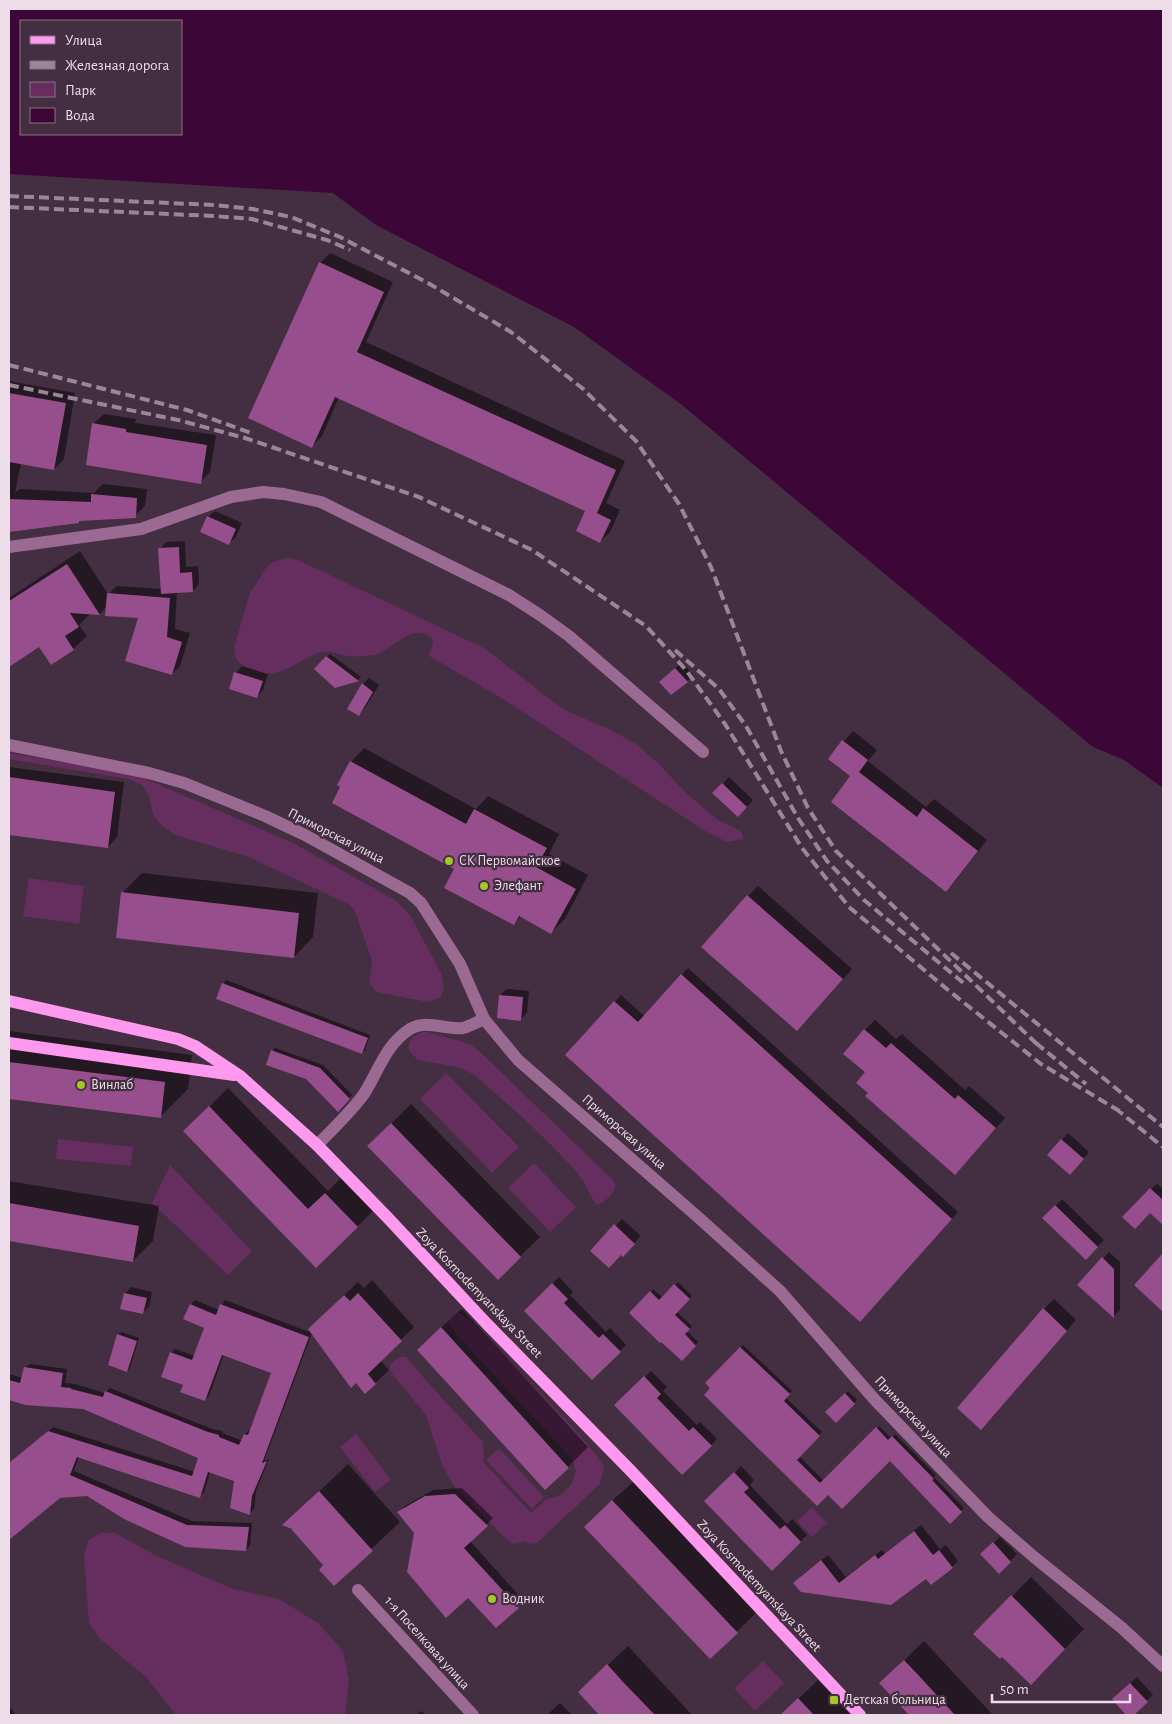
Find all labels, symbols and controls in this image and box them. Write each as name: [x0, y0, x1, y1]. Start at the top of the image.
legend: [20, 20, 182, 135]
text: Улица: [65, 33, 102, 48]
text: Железная дорога: [65, 58, 170, 73]
text: Парк: [65, 83, 96, 98]
text: Вода: [65, 108, 95, 123]
street label: Приморская улица: [286, 806, 387, 867]
place label: СК Первомайское: [459, 854, 560, 868]
marker: СК Первомайское: [443, 855, 455, 867]
place label: Элефант: [494, 879, 543, 893]
marker: Элефант: [478, 880, 490, 892]
place label: Винлаб: [91, 1078, 133, 1092]
marker: Винлаб: [75, 1079, 87, 1091]
street label: Приморская улица: [579, 1092, 669, 1172]
street label: Zoya Kosmodemyanskaya Street: [413, 1225, 545, 1361]
street label: Приморская улица: [872, 1373, 955, 1461]
street label: Zoya Kosmodemyanskaya Street: [694, 1517, 824, 1655]
place label: Водник: [502, 1592, 545, 1606]
marker: Водник: [486, 1593, 498, 1605]
street label: 1-я Поселковая улица: [382, 1594, 473, 1693]
scale bar: [992, 1672, 1130, 1704]
text: 50 m: [1000, 1682, 1029, 1697]
place label: Детская больница: [844, 1693, 946, 1707]
marker: Детская больница: [828, 1694, 840, 1706]

